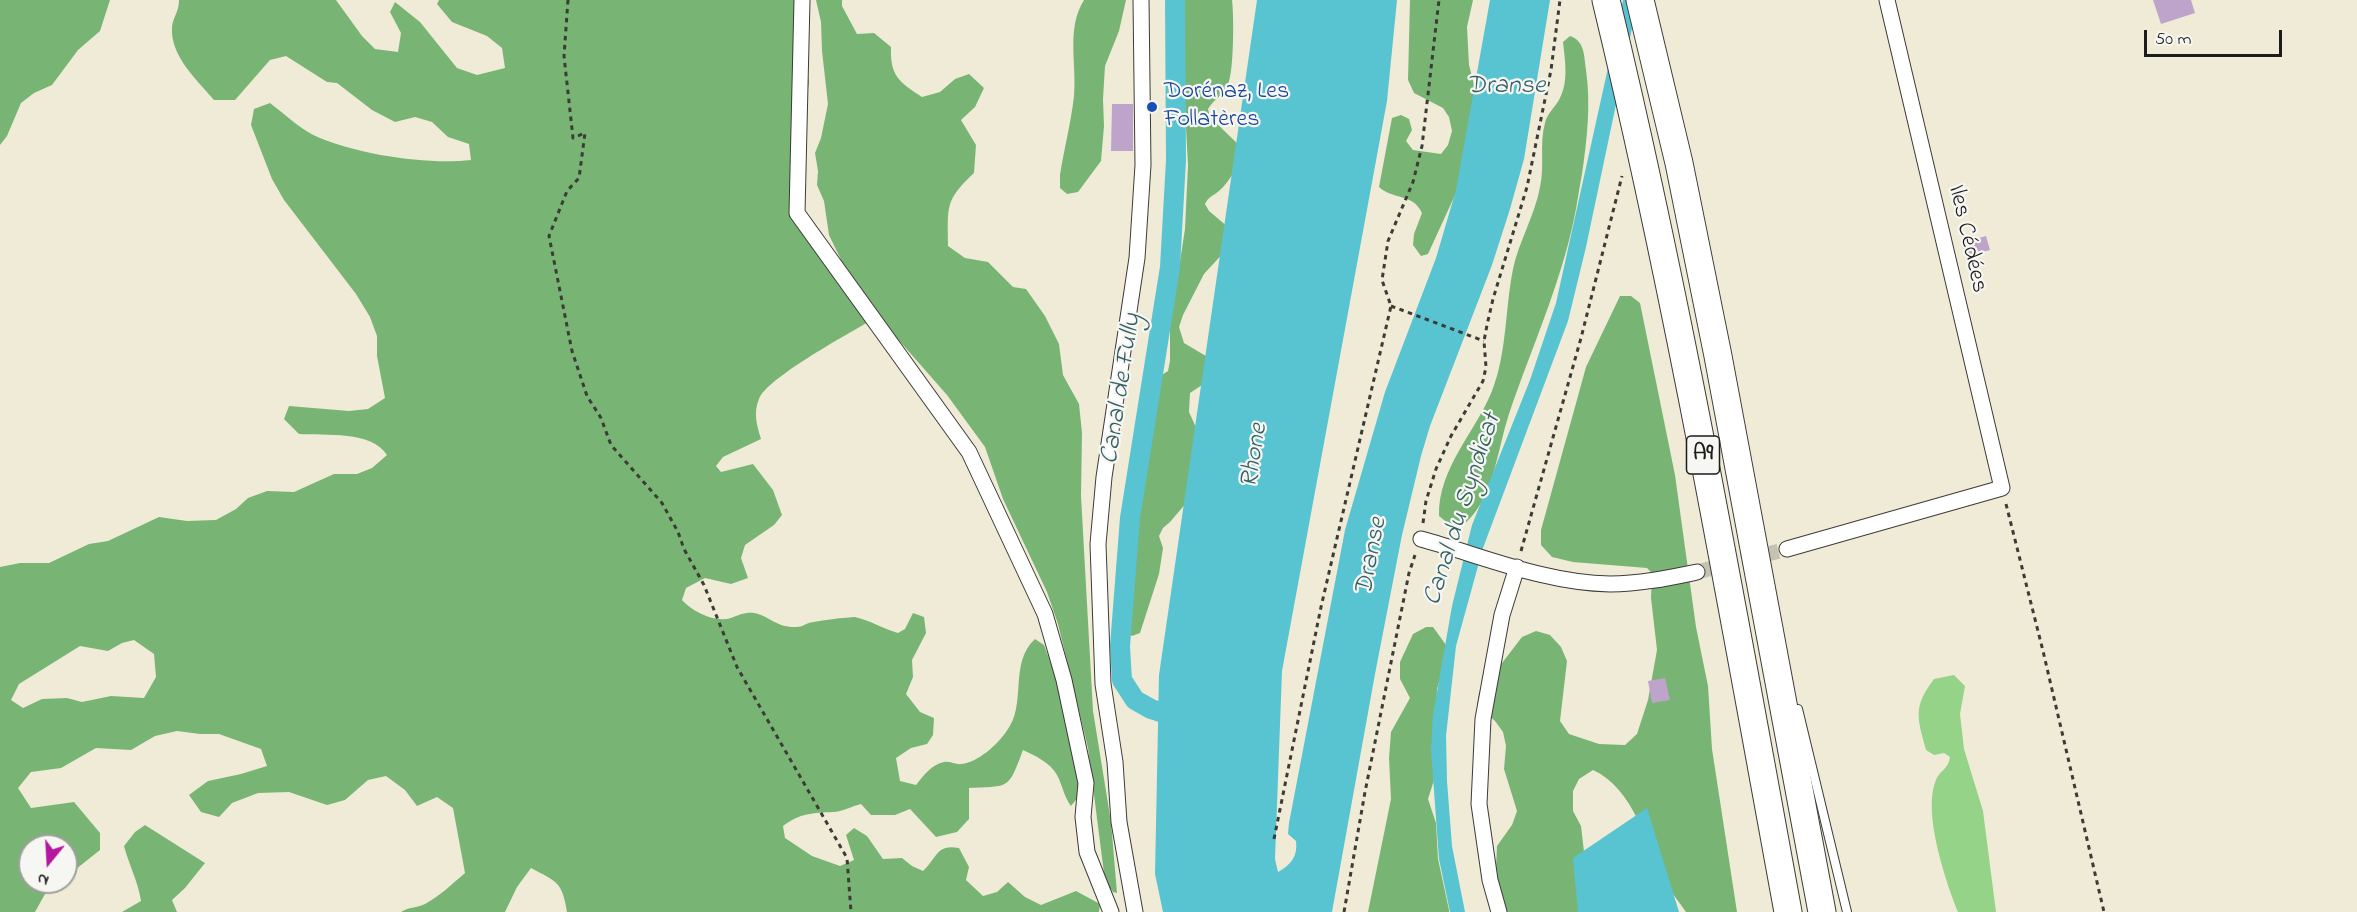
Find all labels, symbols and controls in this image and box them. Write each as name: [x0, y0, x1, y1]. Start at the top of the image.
scale bar: [2147, 18, 2285, 56]
text: 50 m: [2155, 27, 2192, 53]
water label: Dranse: [1467, 72, 1545, 104]
place label: Dorénaz, Les Follatères: [1164, 79, 1289, 135]
marker: Dorénaz, Les Follatères: [1145, 100, 1159, 114]
street label: Iles Cédées: [1940, 182, 1992, 296]
water label: Canal de Fully: [1096, 312, 1150, 466]
water label: Canal du Syndicat: [1418, 410, 1510, 610]
water label: Rhone: [1236, 422, 1276, 490]
road number: A9: [1686, 436, 1720, 474]
water label: Dranse: [1350, 515, 1396, 599]
north arrow: [18, 834, 78, 894]
text: N: [34, 866, 52, 892]

